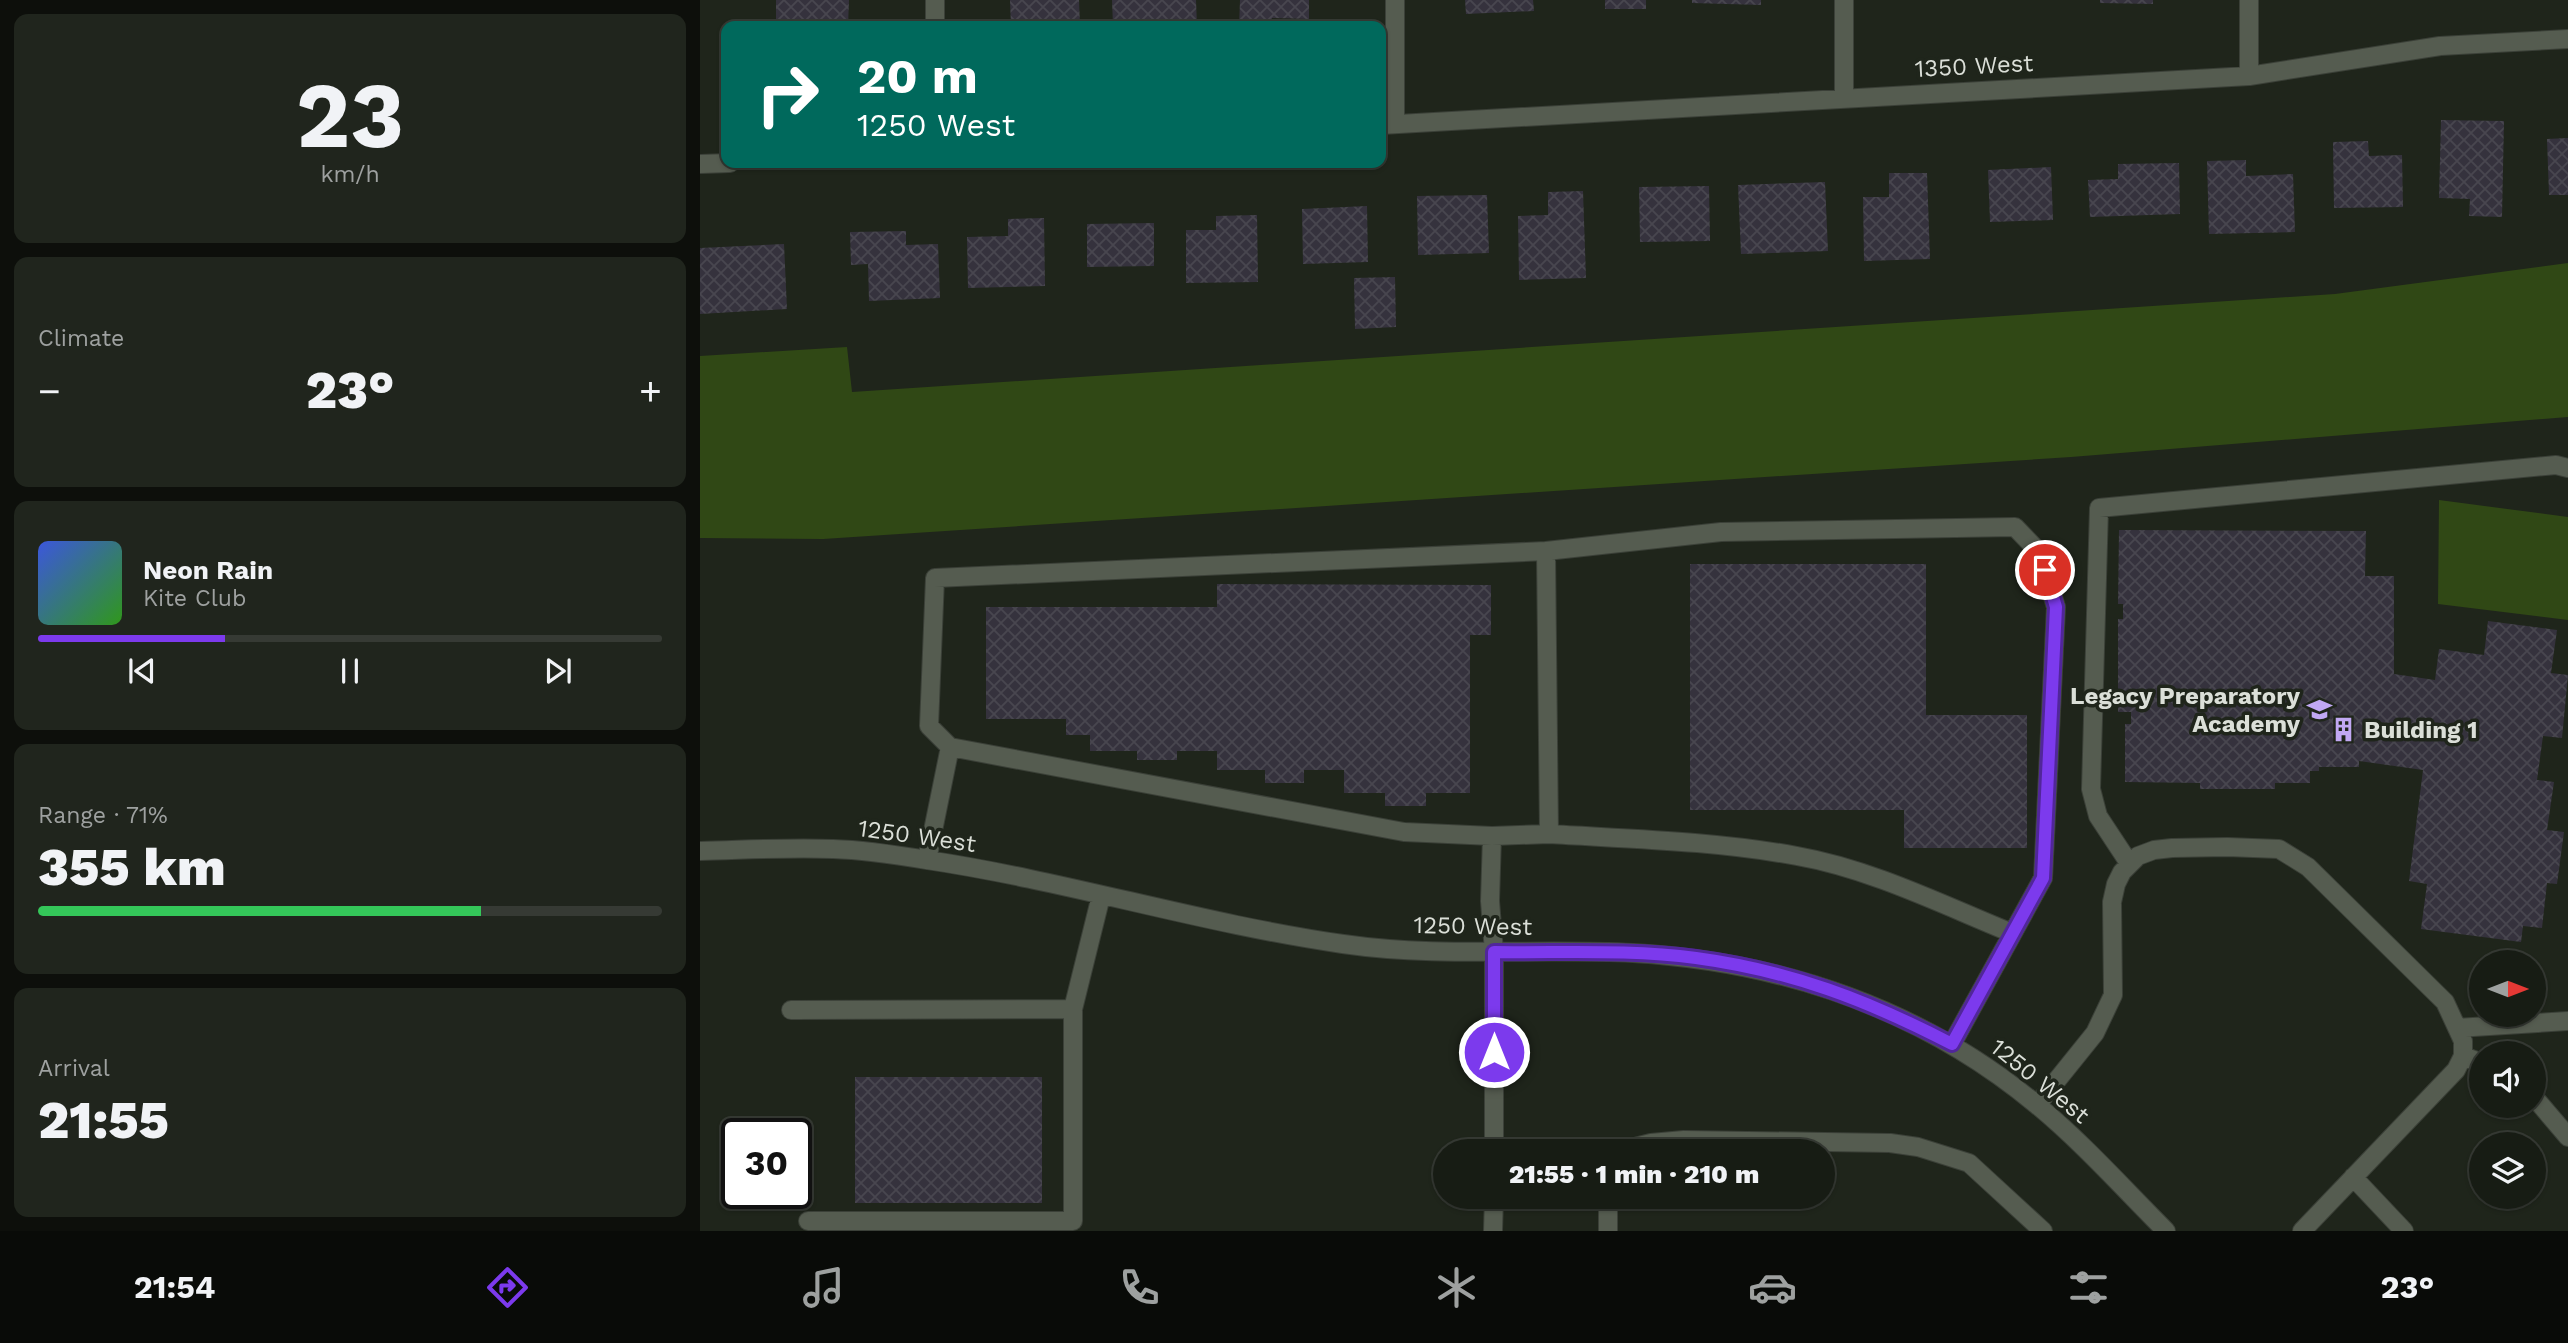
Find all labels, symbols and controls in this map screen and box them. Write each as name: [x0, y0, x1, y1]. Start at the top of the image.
text: 20 m: [857, 47, 978, 105]
icon: right: [742, 49, 833, 140]
street label: 1350 West: [1914, 49, 2034, 83]
text: 23: [296, 62, 404, 169]
text: 1250 West: [857, 106, 1015, 144]
text: km/h: [320, 161, 380, 188]
text: Climate: [38, 325, 124, 352]
text: 23°: [306, 360, 394, 421]
text: −: [38, 369, 61, 413]
text: +: [639, 369, 662, 413]
pin: [2015, 540, 2075, 600]
icon: arrive: [2026, 551, 2064, 589]
text: Neon Rain: [143, 555, 273, 585]
text: Kite Club: [143, 585, 246, 612]
icon: previous: [123, 652, 161, 690]
icon: pause: [331, 652, 369, 690]
icon: next: [539, 652, 577, 690]
place label: Legacy Preparatory Academy: [2070, 682, 2300, 738]
school or university icon: Legacy Preparatory Academy: [2306, 696, 2334, 724]
building icon: Building 1: [2330, 716, 2358, 744]
place label: Building 1: [2364, 716, 2477, 744]
text: Range · 71%: [38, 802, 168, 829]
street label: 1250 West: [856, 814, 978, 858]
text: 355 km: [38, 837, 226, 898]
street label: 1250 West: [1413, 911, 1533, 941]
north arrow: [2469, 950, 2546, 1027]
map controls: [2469, 950, 2546, 1209]
position arrow: [1457, 1015, 1531, 1089]
street label: 1250 West: [1985, 1033, 2095, 1129]
button: sound: [2469, 1041, 2546, 1118]
text: Arrival: [38, 1055, 110, 1082]
text: 21:55: [38, 1090, 169, 1151]
speed limit sign: 30: [721, 1118, 812, 1209]
button: layers: [2469, 1132, 2546, 1209]
text: 21:55 · 1 min · 210 m: [1509, 1159, 1759, 1189]
icon: directions: [483, 1263, 532, 1312]
icon: music: [799, 1263, 848, 1312]
icon: phone: [1115, 1263, 1164, 1312]
icon: climate: [1432, 1263, 1481, 1312]
icon: car: [1748, 1263, 1797, 1312]
icon: filters: [2064, 1263, 2113, 1312]
text: 21:54: [134, 1268, 216, 1306]
text: 23°: [2380, 1268, 2434, 1306]

